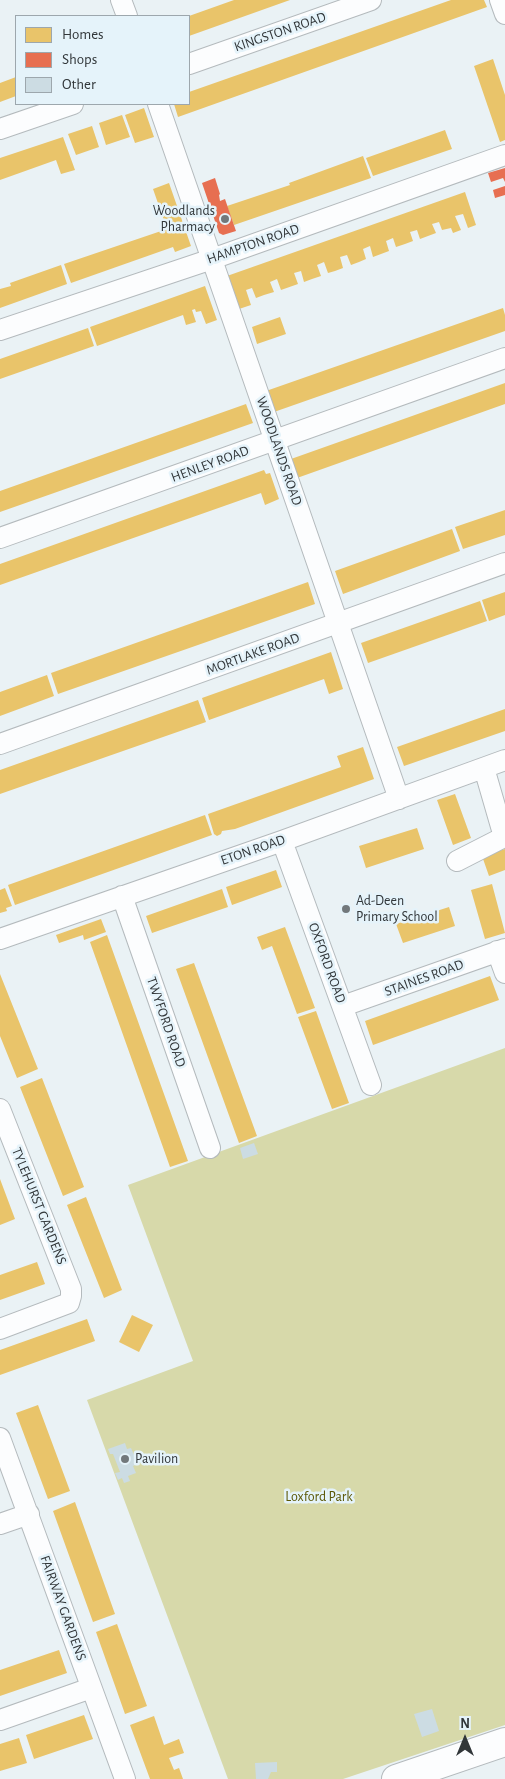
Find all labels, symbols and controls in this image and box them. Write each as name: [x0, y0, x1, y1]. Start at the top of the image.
street label: KINGSTON ROAD: [232, 8, 328, 56]
legend: [15, 15, 190, 105]
text: Homes: [62, 27, 104, 42]
text: Shops: [62, 52, 97, 67]
text: Other: [62, 77, 96, 92]
place label: Woodlands Pharmacy: [153, 203, 215, 236]
marker: Woodlands Pharmacy: [219, 213, 231, 225]
street label: HAMPTON ROAD: [205, 220, 301, 268]
street label: WOODLANDS ROAD: [252, 394, 306, 508]
street label: HENLEY ROAD: [169, 442, 251, 486]
street label: MORTLAKE ROAD: [204, 629, 302, 679]
street label: ETON ROAD: [218, 831, 288, 869]
place label: Ad-Deen Primary School: [356, 893, 438, 926]
marker: Ad-Deen Primary School: [340, 903, 352, 915]
street label: OXFORD ROAD: [305, 920, 349, 1006]
street label: STAINES ROAD: [382, 956, 466, 1000]
street label: TWYFORD ROAD: [143, 975, 189, 1069]
street label: TYLEHURST GARDENS: [8, 1145, 70, 1267]
place label: Pavilion: [135, 1451, 178, 1467]
marker: Pavilion: [119, 1453, 131, 1465]
park label: Loxford Park: [285, 1489, 353, 1505]
street label: FAIRWAY GARDENS: [36, 1553, 90, 1663]
north arrow: [440, 1714, 490, 1764]
text: N: [460, 1717, 470, 1731]

